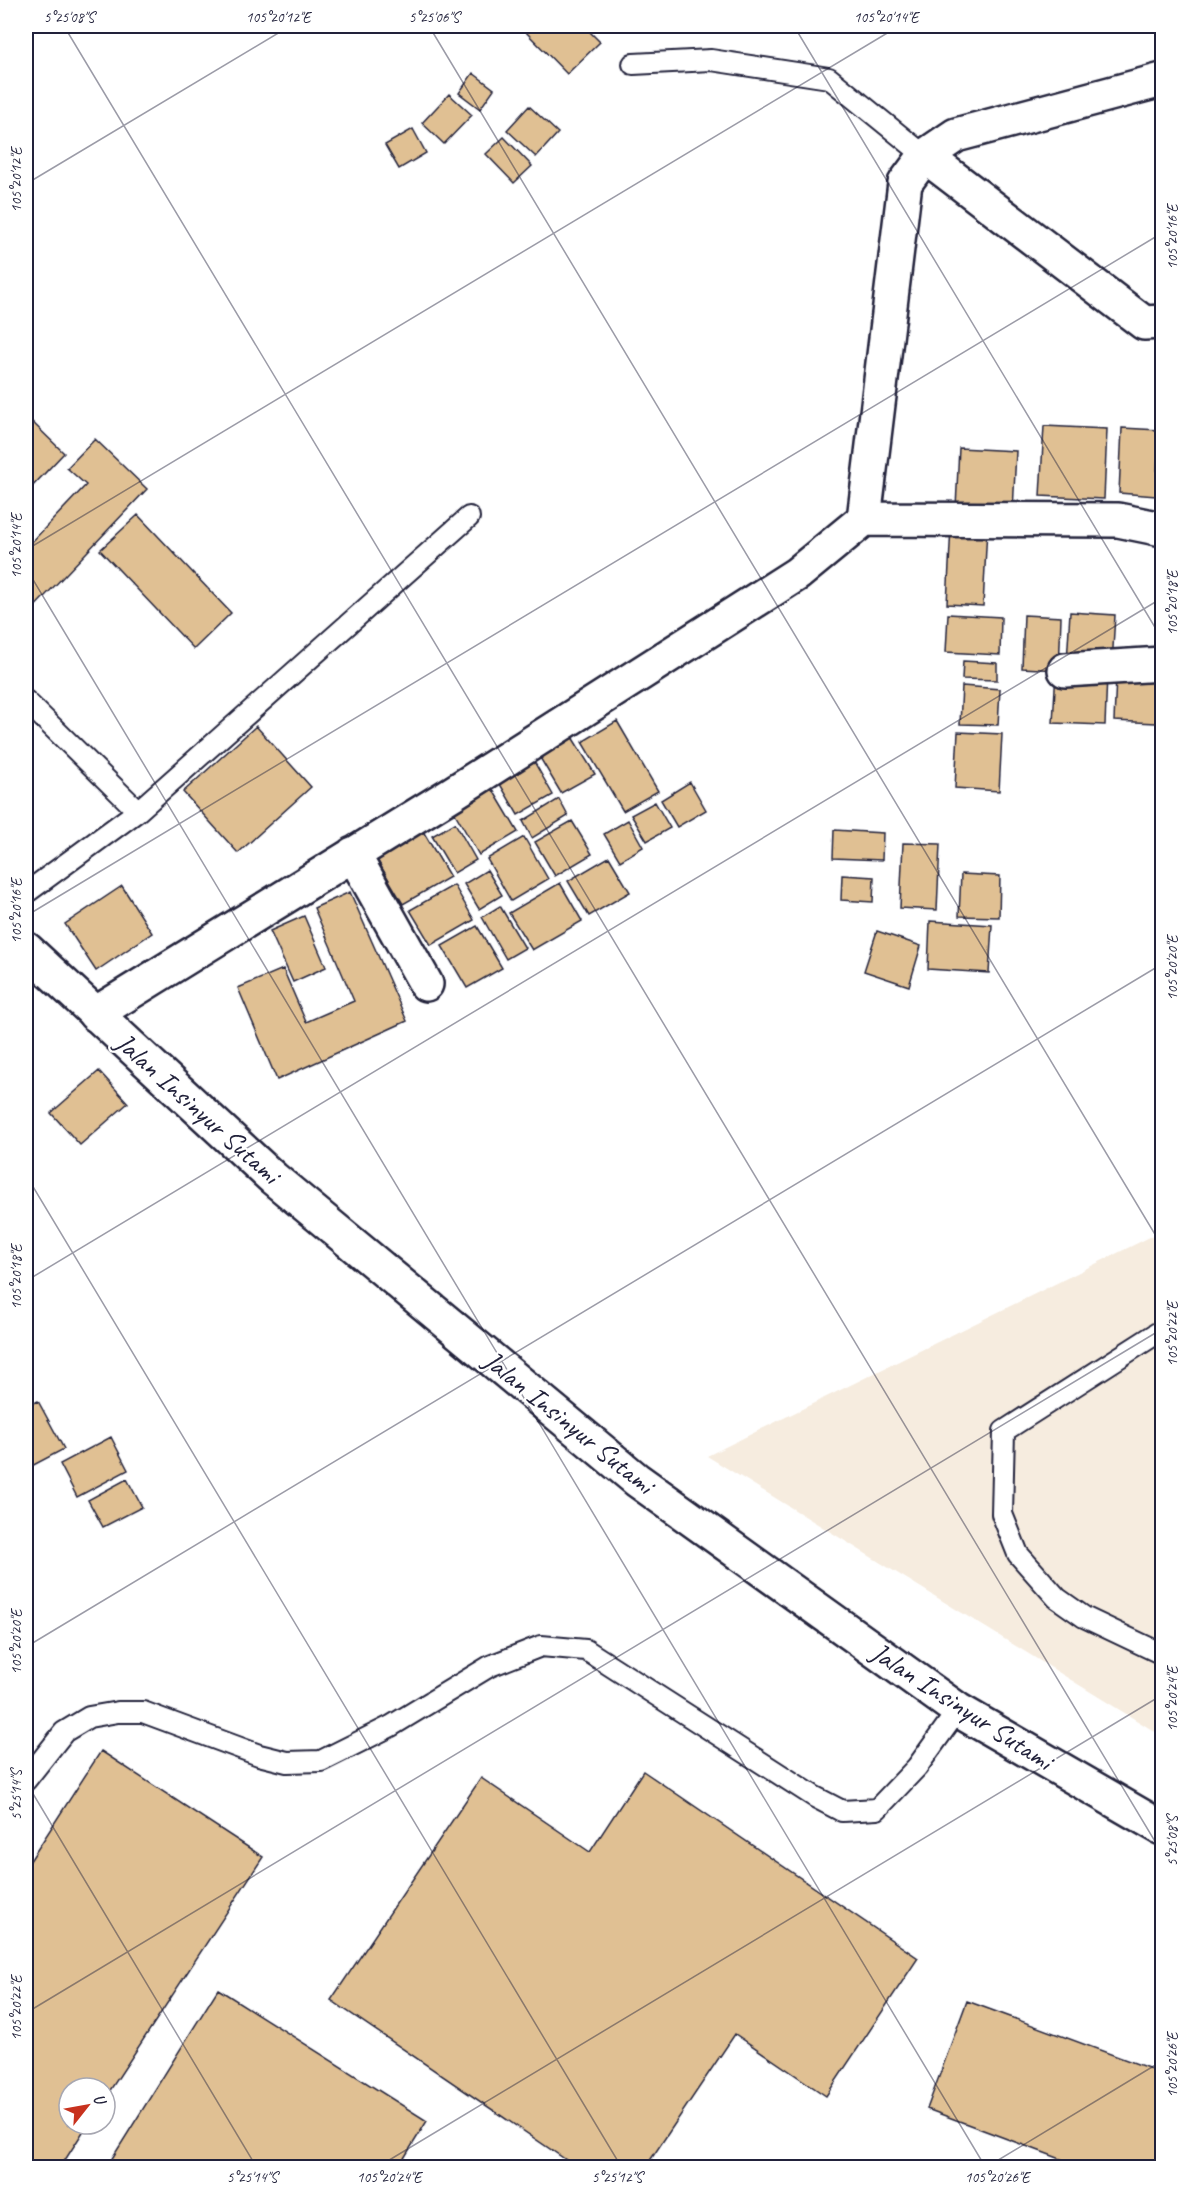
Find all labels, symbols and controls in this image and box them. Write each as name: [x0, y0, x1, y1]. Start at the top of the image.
text: 5°25'08"S: [44, 8, 97, 27]
text: 105°20'12"E: [246, 8, 312, 27]
text: 5°25'06"S: [409, 8, 462, 27]
text: 105°20'14"E: [854, 8, 920, 27]
text: 105°20'12"E: [7, 146, 26, 212]
text: 105°20'16"E: [1163, 203, 1182, 269]
text: 105°20'14"E: [7, 512, 26, 578]
text: 105°20'18"E: [1163, 569, 1182, 635]
text: 105°20'16"E: [7, 877, 26, 943]
text: 105°20'20"E: [1163, 934, 1182, 1000]
street label: Jalan Insinyur Sutami: [107, 1024, 290, 1194]
text: 105°20'18"E: [7, 1243, 26, 1309]
text: 105°20'22"E: [1163, 1300, 1182, 1366]
street label: Jalan Insinyur Sutami: [475, 1341, 664, 1504]
text: 105°20'20"E: [7, 1608, 26, 1674]
street label: Jalan Insinyur Sutami: [863, 1633, 1063, 1780]
text: 105°20'24"E: [1163, 1665, 1182, 1731]
text: 5°25'14"S: [7, 1767, 26, 1820]
text: 5°25'08"S: [1163, 1813, 1182, 1866]
text: 105°20'22"E: [7, 1974, 26, 2040]
text: 105°20'26"E: [1163, 2031, 1182, 2097]
north arrow: [57, 2076, 117, 2136]
text: U: [88, 2090, 111, 2110]
text: 5°25'14"S: [227, 2168, 280, 2187]
text: 105°20'24"E: [357, 2168, 423, 2187]
text: 5°25'12"S: [592, 2168, 645, 2187]
text: 105°20'26"E: [965, 2168, 1031, 2187]

